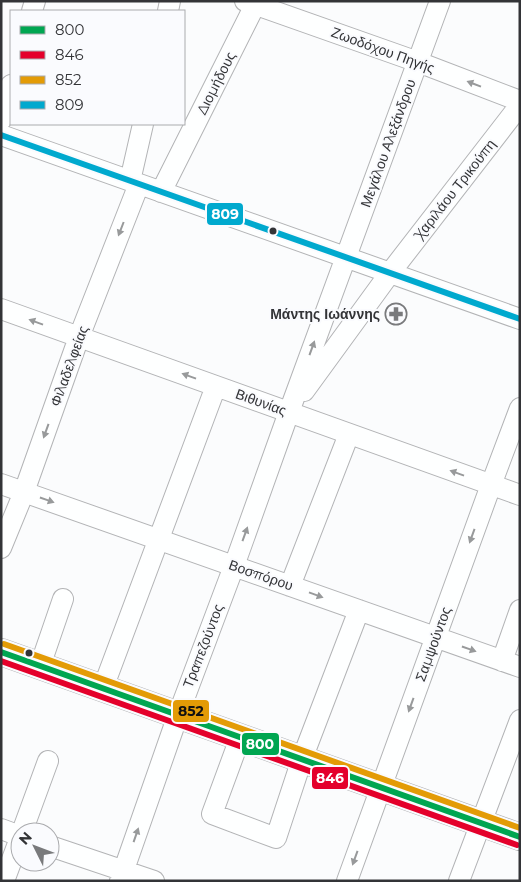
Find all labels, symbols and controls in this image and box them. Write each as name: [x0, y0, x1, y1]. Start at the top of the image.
legend: [10, 10, 185, 125]
text: 800: [55, 20, 85, 39]
street label: Ζωοδόχου Πηγής: [329, 23, 437, 77]
text: 846: [55, 45, 84, 64]
street label: Διομήδους: [192, 48, 240, 117]
text: 852: [55, 70, 82, 89]
street label: Μεγάλου Αλεξάνδρου: [356, 76, 420, 210]
one-way arrow: [466, 80, 481, 88]
text: 809: [55, 95, 84, 114]
street label: Χαριλάου Τρικούπη: [409, 136, 500, 244]
line badge: 809: [206, 202, 244, 226]
text: 809: [211, 205, 239, 223]
one-way arrow: [117, 222, 125, 237]
unlabelled marker: [268, 226, 278, 236]
pharmacy icon: Μάντης Ιωάννης: [384, 302, 408, 326]
place label: Μάντης Ιωάννης: [270, 305, 380, 323]
one-way arrow: [28, 318, 43, 326]
street label: Φιλαδελφείας: [46, 323, 92, 409]
one-way arrow: [308, 340, 316, 355]
one-way arrow: [181, 372, 196, 380]
street label: Βιθυνίας: [233, 385, 289, 420]
one-way arrow: [42, 423, 49, 438]
one-way arrow: [450, 469, 465, 476]
one-way arrow: [40, 497, 55, 504]
one-way arrow: [241, 526, 249, 541]
one-way arrow: [468, 529, 476, 544]
street label: Βοσπόρου: [226, 556, 296, 594]
one-way arrow: [309, 591, 324, 599]
street label: Τραπεζούντος: [179, 601, 227, 691]
street label: Σαμψούντος: [411, 604, 455, 684]
one-way arrow: [462, 645, 477, 653]
unlabelled marker: [24, 648, 34, 658]
one-way arrow: [407, 698, 415, 713]
line badge: 852: [172, 699, 210, 723]
text: 852: [178, 702, 204, 720]
line badge: 800: [241, 732, 280, 756]
text: 800: [246, 735, 274, 753]
line badge: 846: [311, 766, 349, 790]
text: 846: [316, 769, 344, 787]
north arrow: [10, 822, 60, 872]
one-way arrow: [133, 827, 140, 842]
text: N: [15, 828, 36, 849]
one-way arrow: [351, 850, 358, 865]

